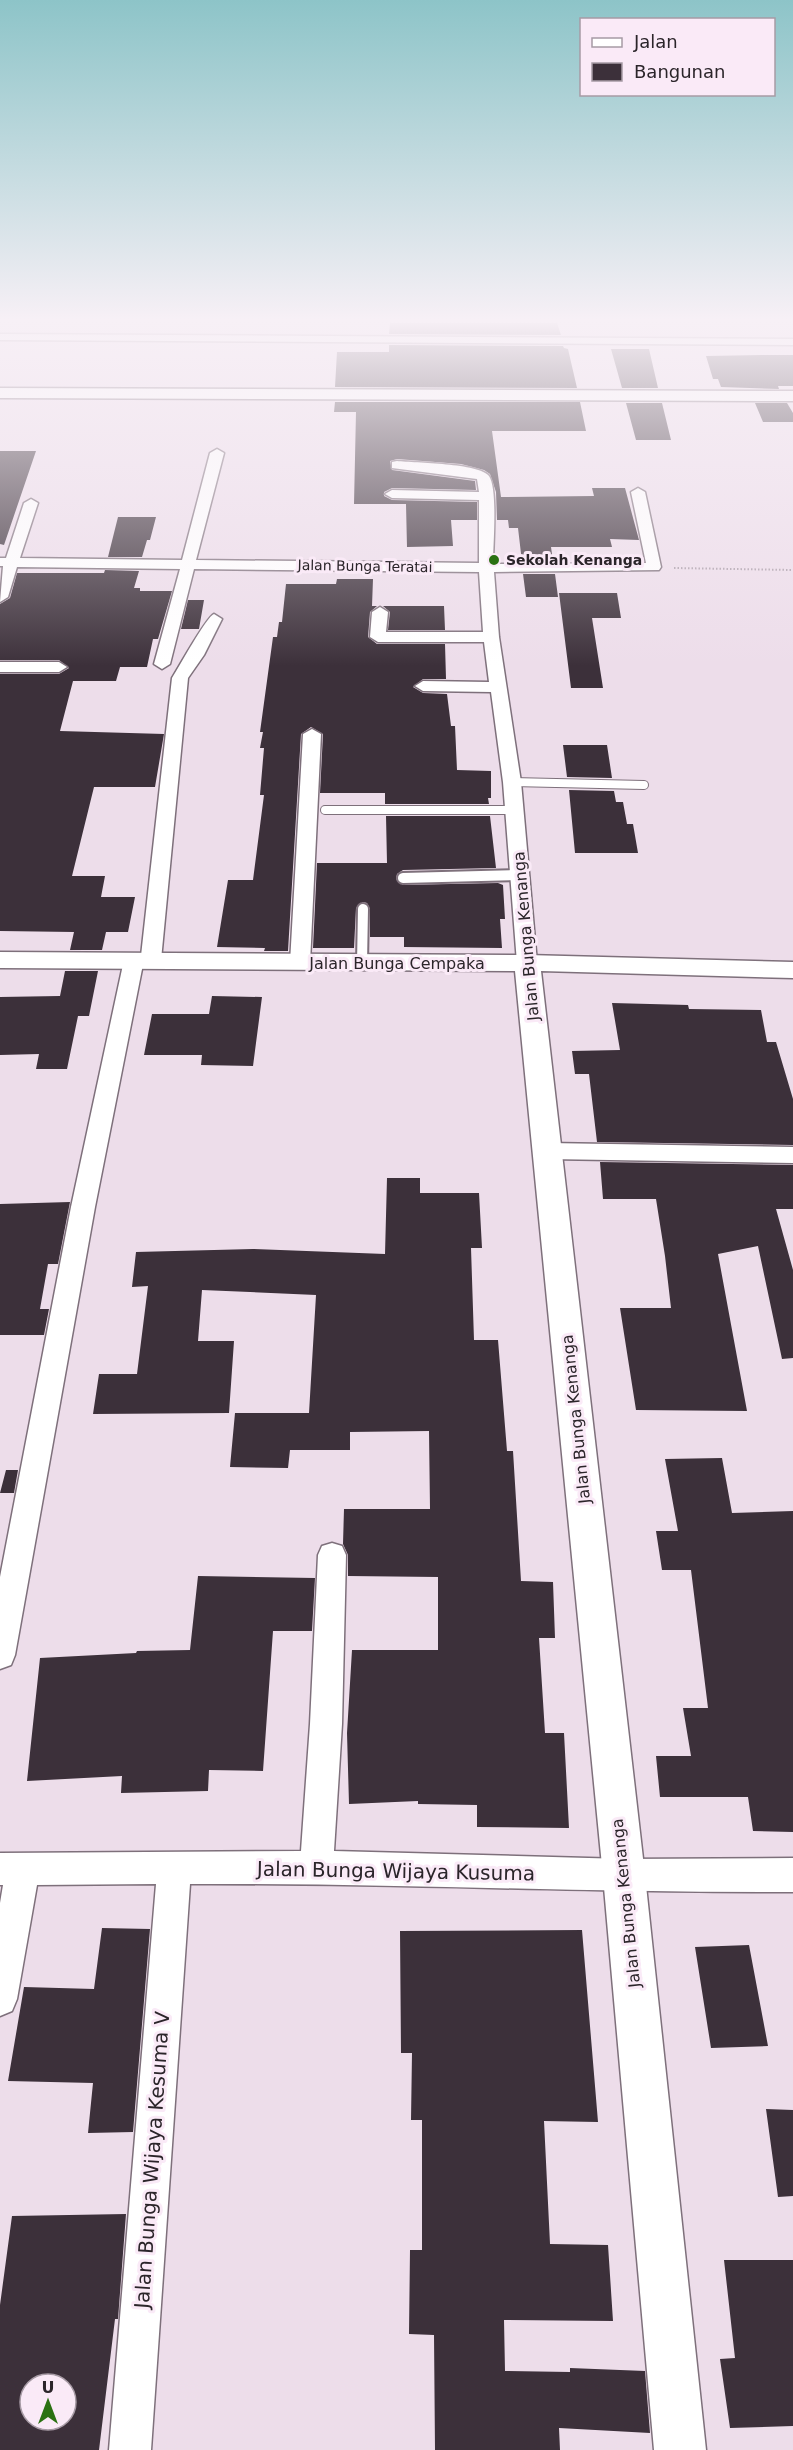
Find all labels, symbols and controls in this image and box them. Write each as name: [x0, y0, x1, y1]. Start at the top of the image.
legend: [580, 18, 775, 96]
text: Jalan: [633, 31, 678, 52]
text: Bangunan: [634, 61, 725, 82]
place label: Sekolah Kenanga: [506, 552, 642, 568]
marker: Sekolah Kenanga: [487, 553, 501, 567]
street label: Jalan Bunga Teratai: [296, 557, 433, 575]
street label: Jalan Bunga Kenanga: [509, 851, 543, 1022]
street label: Jalan Bunga Cempaka: [308, 954, 485, 973]
street label: Jalan Bunga Kenanga: [558, 1334, 594, 1505]
street label: Jalan Bunga Kenanga: [608, 1818, 644, 1989]
street label: Jalan Bunga Wijaya Kusuma: [255, 1857, 535, 1885]
street label: Jalan Bunga Wijaya Kesuma V: [130, 2010, 174, 2311]
north arrow: [18, 2372, 78, 2432]
text: U: [42, 2378, 55, 2397]

